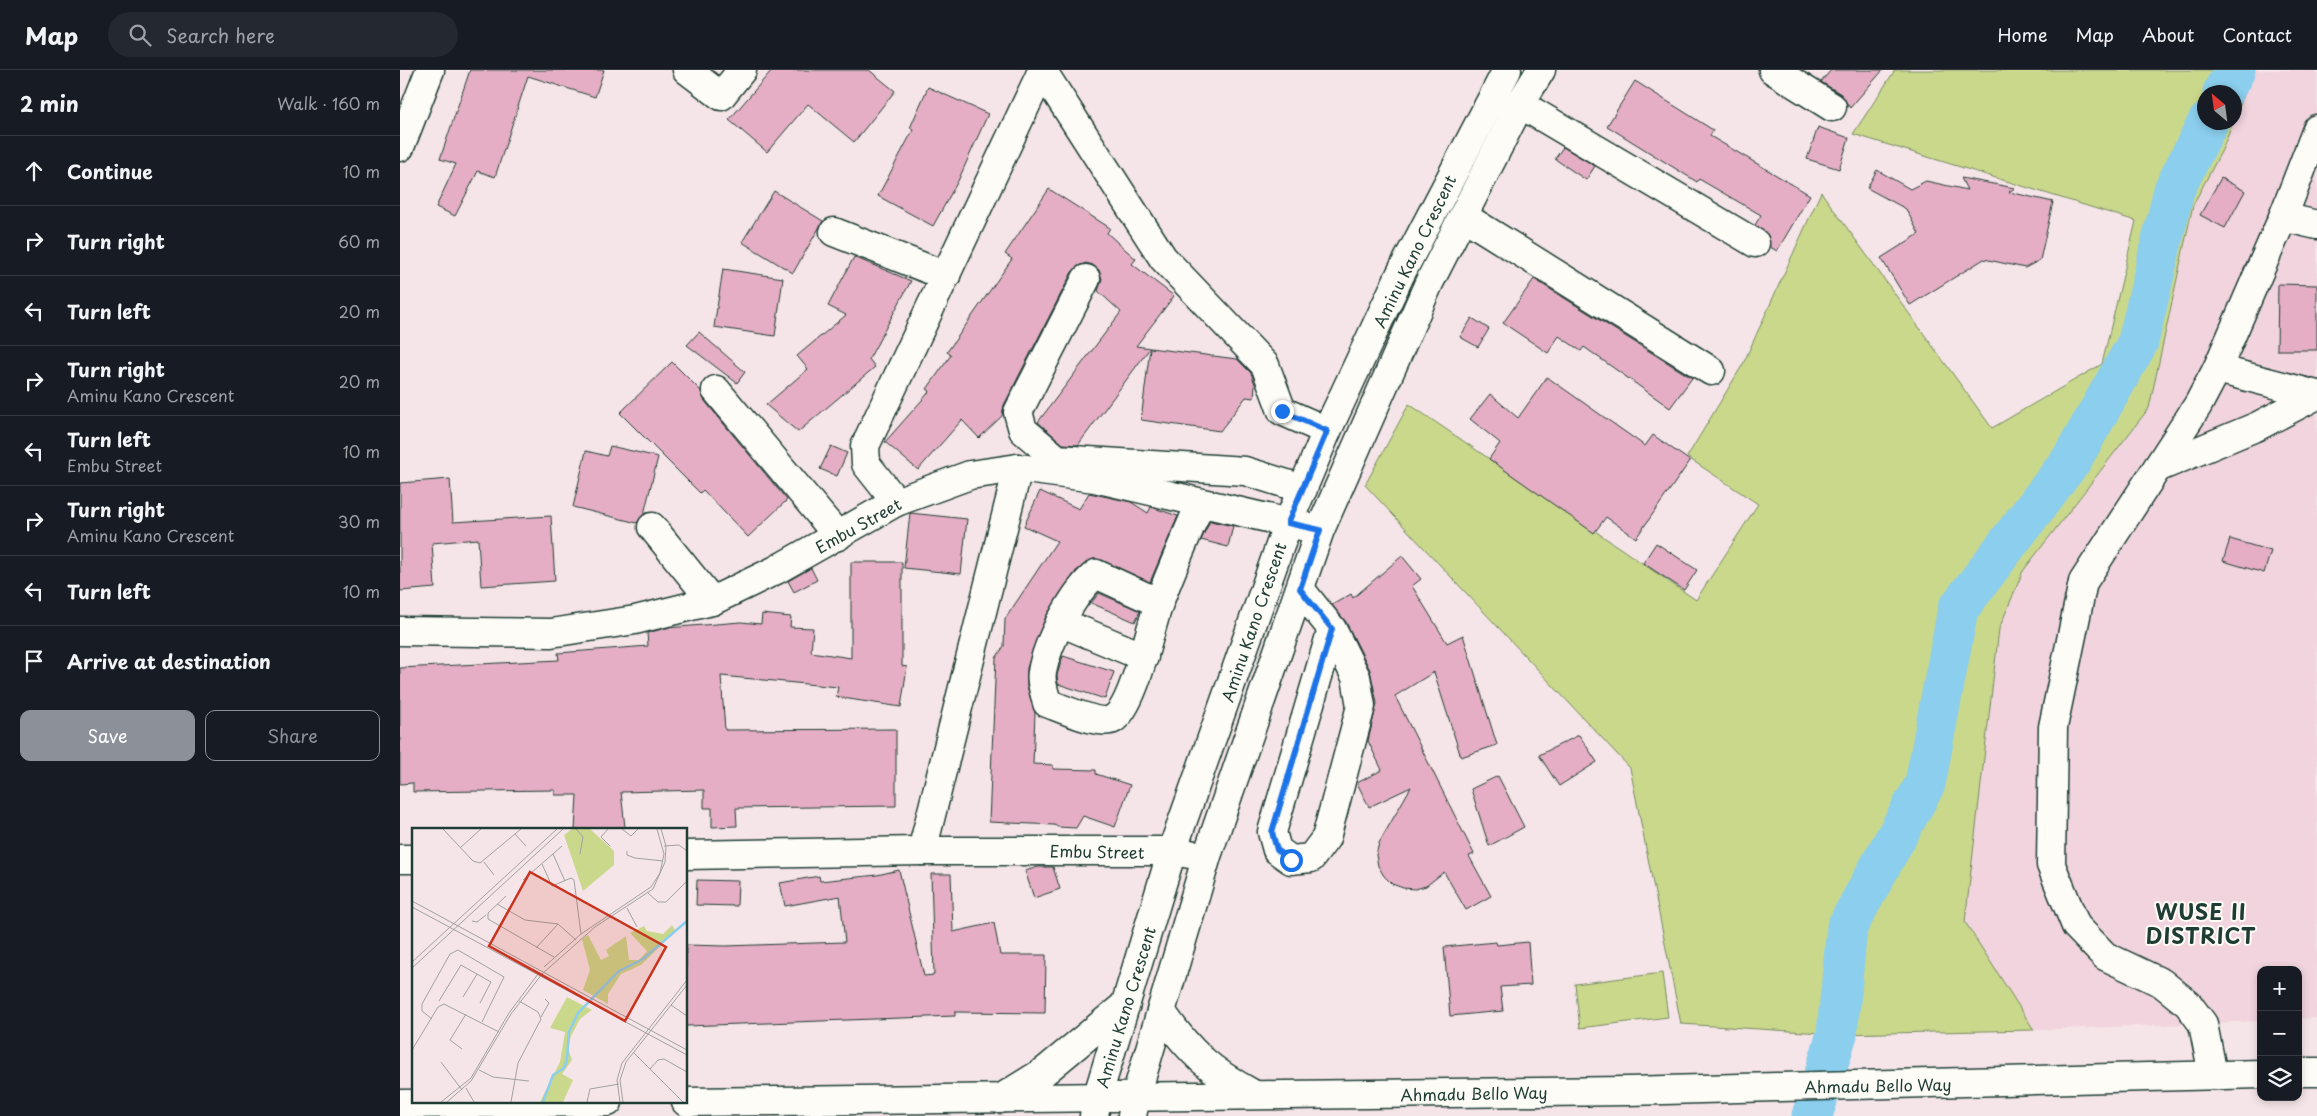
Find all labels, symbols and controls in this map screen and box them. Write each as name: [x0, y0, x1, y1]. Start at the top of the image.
search box: [108, 12, 458, 57]
text: Map: [25, 17, 78, 53]
icon: search: [126, 21, 154, 49]
text: Search here: [166, 21, 275, 49]
text: Home: [1997, 21, 2047, 48]
text: Map: [2075, 21, 2114, 48]
text: About: [2142, 21, 2194, 48]
text: Contact: [2222, 21, 2292, 48]
north arrow: [2197, 85, 2242, 130]
text: 2 min: [20, 87, 79, 119]
text: Walk · 160 m: [277, 91, 380, 115]
icon: ahead: [20, 157, 48, 185]
text: Continue: [67, 157, 153, 185]
text: 10 m: [343, 159, 380, 183]
street label: Aminu Kano Crescent: [1367, 170, 1462, 331]
icon: right: [20, 227, 48, 255]
text: Turn right: [67, 227, 165, 255]
text: 60 m: [338, 229, 380, 253]
icon: left: [20, 297, 48, 325]
text: Turn left: [67, 297, 151, 325]
text: 20 m: [339, 299, 380, 323]
text: Turn right: [67, 355, 165, 383]
icon: right: [20, 367, 48, 395]
text: 20 m: [339, 369, 380, 393]
text: Aminu Kano Crescent: [67, 383, 234, 407]
route end: [1271, 400, 1294, 423]
text: Turn left: [67, 425, 151, 453]
icon: left: [20, 437, 48, 465]
text: 10 m: [343, 439, 380, 463]
text: Embu Street: [67, 453, 162, 477]
street label: Embu Street: [811, 491, 906, 559]
text: Turn right: [67, 495, 165, 523]
icon: right: [20, 507, 48, 535]
text: 30 m: [338, 509, 380, 533]
text: Aminu Kano Crescent: [67, 523, 234, 547]
street label: Aminu Kano Crescent: [1214, 539, 1292, 705]
icon: left: [20, 577, 48, 605]
text: Turn left: [67, 577, 151, 605]
text: 10 m: [343, 579, 380, 603]
icon: arrive: [20, 647, 48, 675]
text: Arrive at destination: [67, 647, 271, 675]
button: Save: [20, 710, 195, 761]
button: Share: [205, 710, 380, 761]
inset map: [412, 828, 688, 1104]
street label: Embu Street: [1049, 838, 1145, 864]
route start: [1280, 849, 1303, 872]
district label: WUSE II DISTRICT: [2146, 895, 2256, 951]
street label: Aminu Kano Crescent: [1089, 923, 1161, 1090]
map controls: [2257, 966, 2302, 1101]
button: +: [2257, 966, 2302, 1011]
button: −: [2257, 1011, 2302, 1056]
button: layers: [2257, 1056, 2302, 1101]
street label: Ahmadu Bello Way: [1804, 1072, 1952, 1098]
street label: Ahmadu Bello Way: [1400, 1080, 1548, 1106]

